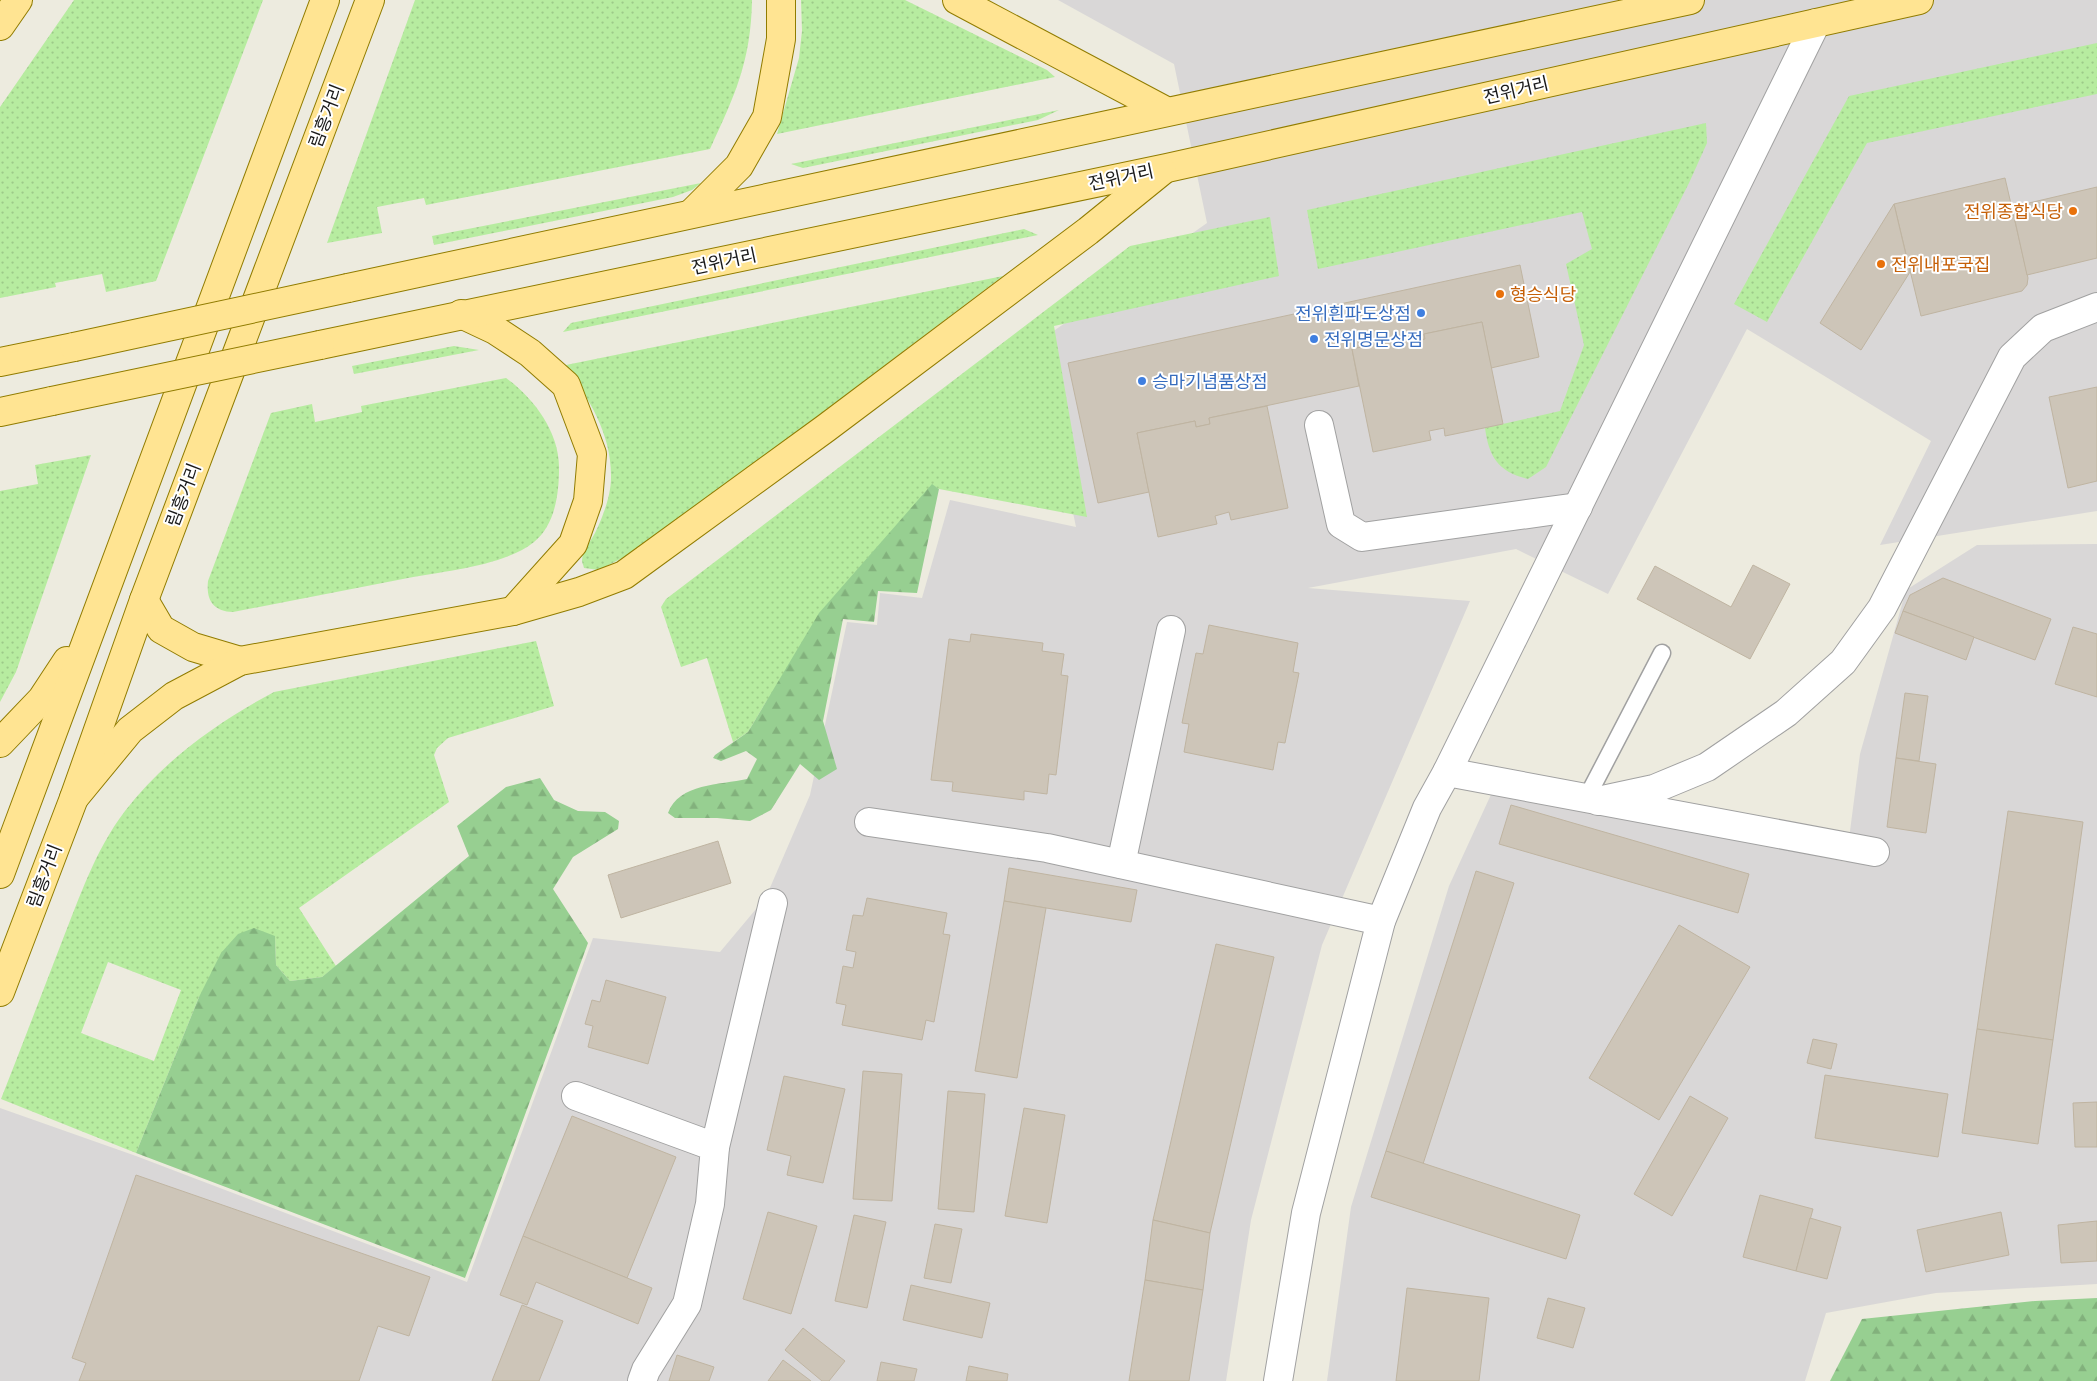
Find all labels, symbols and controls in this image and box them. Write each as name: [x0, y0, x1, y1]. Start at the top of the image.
street label: 전위거리: [1481, 72, 1551, 108]
street label: 림흥거리: [304, 81, 348, 151]
street label: 전위거리: [1086, 160, 1156, 194]
place label: 전위종합식당: [1964, 201, 2063, 222]
marker: 전위종합식당: [2067, 205, 2079, 217]
street label: 전위거리: [689, 244, 759, 278]
place label: 전위내포국집: [1891, 254, 1990, 275]
marker: 전위내포국집: [1875, 258, 1887, 270]
place label: 형승식당: [1510, 284, 1576, 305]
marker: 형승식당: [1494, 288, 1506, 300]
place label: 전위흰파도상점: [1295, 303, 1411, 324]
marker: 전위흰파도상점: [1415, 307, 1427, 319]
place label: 전위명문상점: [1324, 329, 1423, 350]
marker: 전위명문상점: [1308, 333, 1320, 345]
place label: 승마기념품상점: [1152, 371, 1268, 392]
marker: 승마기념품상점: [1136, 375, 1148, 387]
street label: 림흥거리: [161, 460, 205, 530]
street label: 림흥거리: [22, 841, 66, 911]

